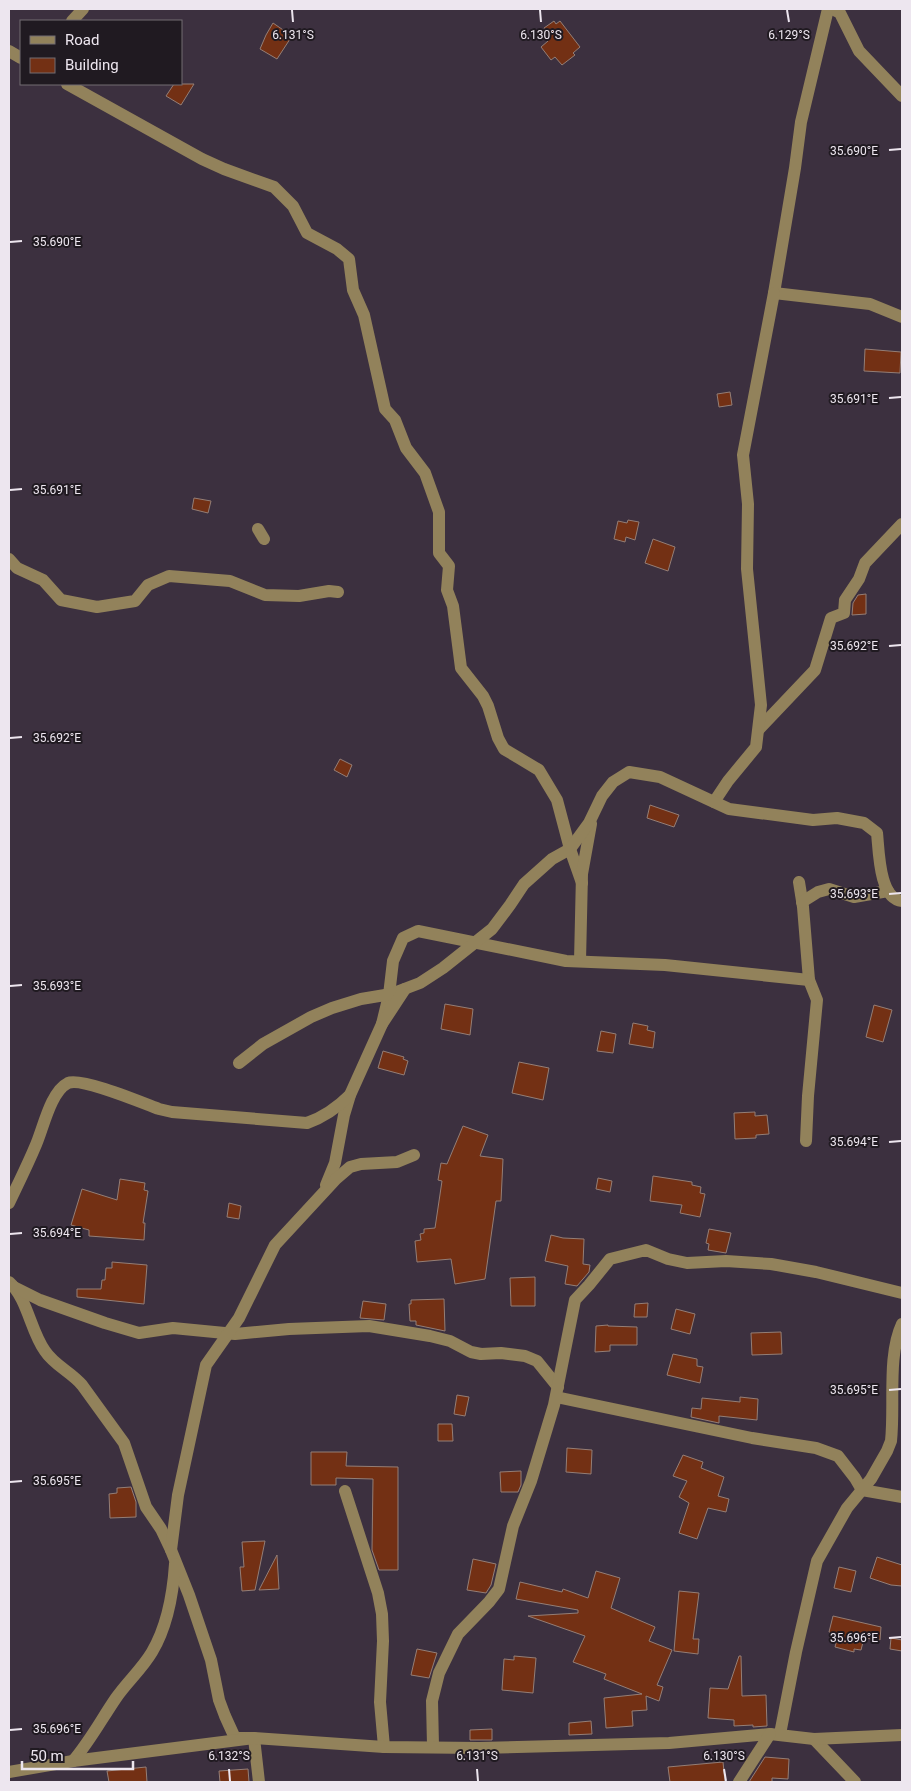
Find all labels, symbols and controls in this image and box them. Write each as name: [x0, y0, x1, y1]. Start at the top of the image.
legend: [20, 20, 182, 85]
text: 6.131°S: [272, 28, 314, 42]
text: 6.130°S: [520, 28, 562, 42]
text: 6.129°S: [768, 28, 810, 42]
text: Road: [65, 31, 99, 49]
text: Building: [65, 56, 119, 74]
text: 35.690°E: [830, 144, 878, 158]
text: 35.690°E: [33, 235, 81, 249]
text: 35.691°E: [830, 392, 878, 406]
text: 35.691°E: [33, 483, 81, 497]
text: 35.692°E: [830, 639, 878, 653]
text: 35.692°E: [33, 731, 81, 745]
text: 35.693°E: [830, 887, 878, 901]
text: 35.693°E: [33, 979, 81, 993]
text: 35.694°E: [830, 1135, 878, 1149]
text: 35.694°E: [33, 1226, 81, 1240]
text: 35.695°E: [830, 1383, 878, 1397]
text: 35.695°E: [33, 1474, 81, 1488]
text: 35.696°E: [830, 1631, 878, 1645]
text: 35.696°E: [33, 1722, 81, 1736]
scale bar: [22, 1738, 134, 1770]
text: 50 m: [30, 1747, 64, 1765]
text: 6.132°S: [208, 1749, 250, 1763]
text: 6.131°S: [456, 1749, 498, 1763]
text: 6.130°S: [703, 1749, 745, 1763]

